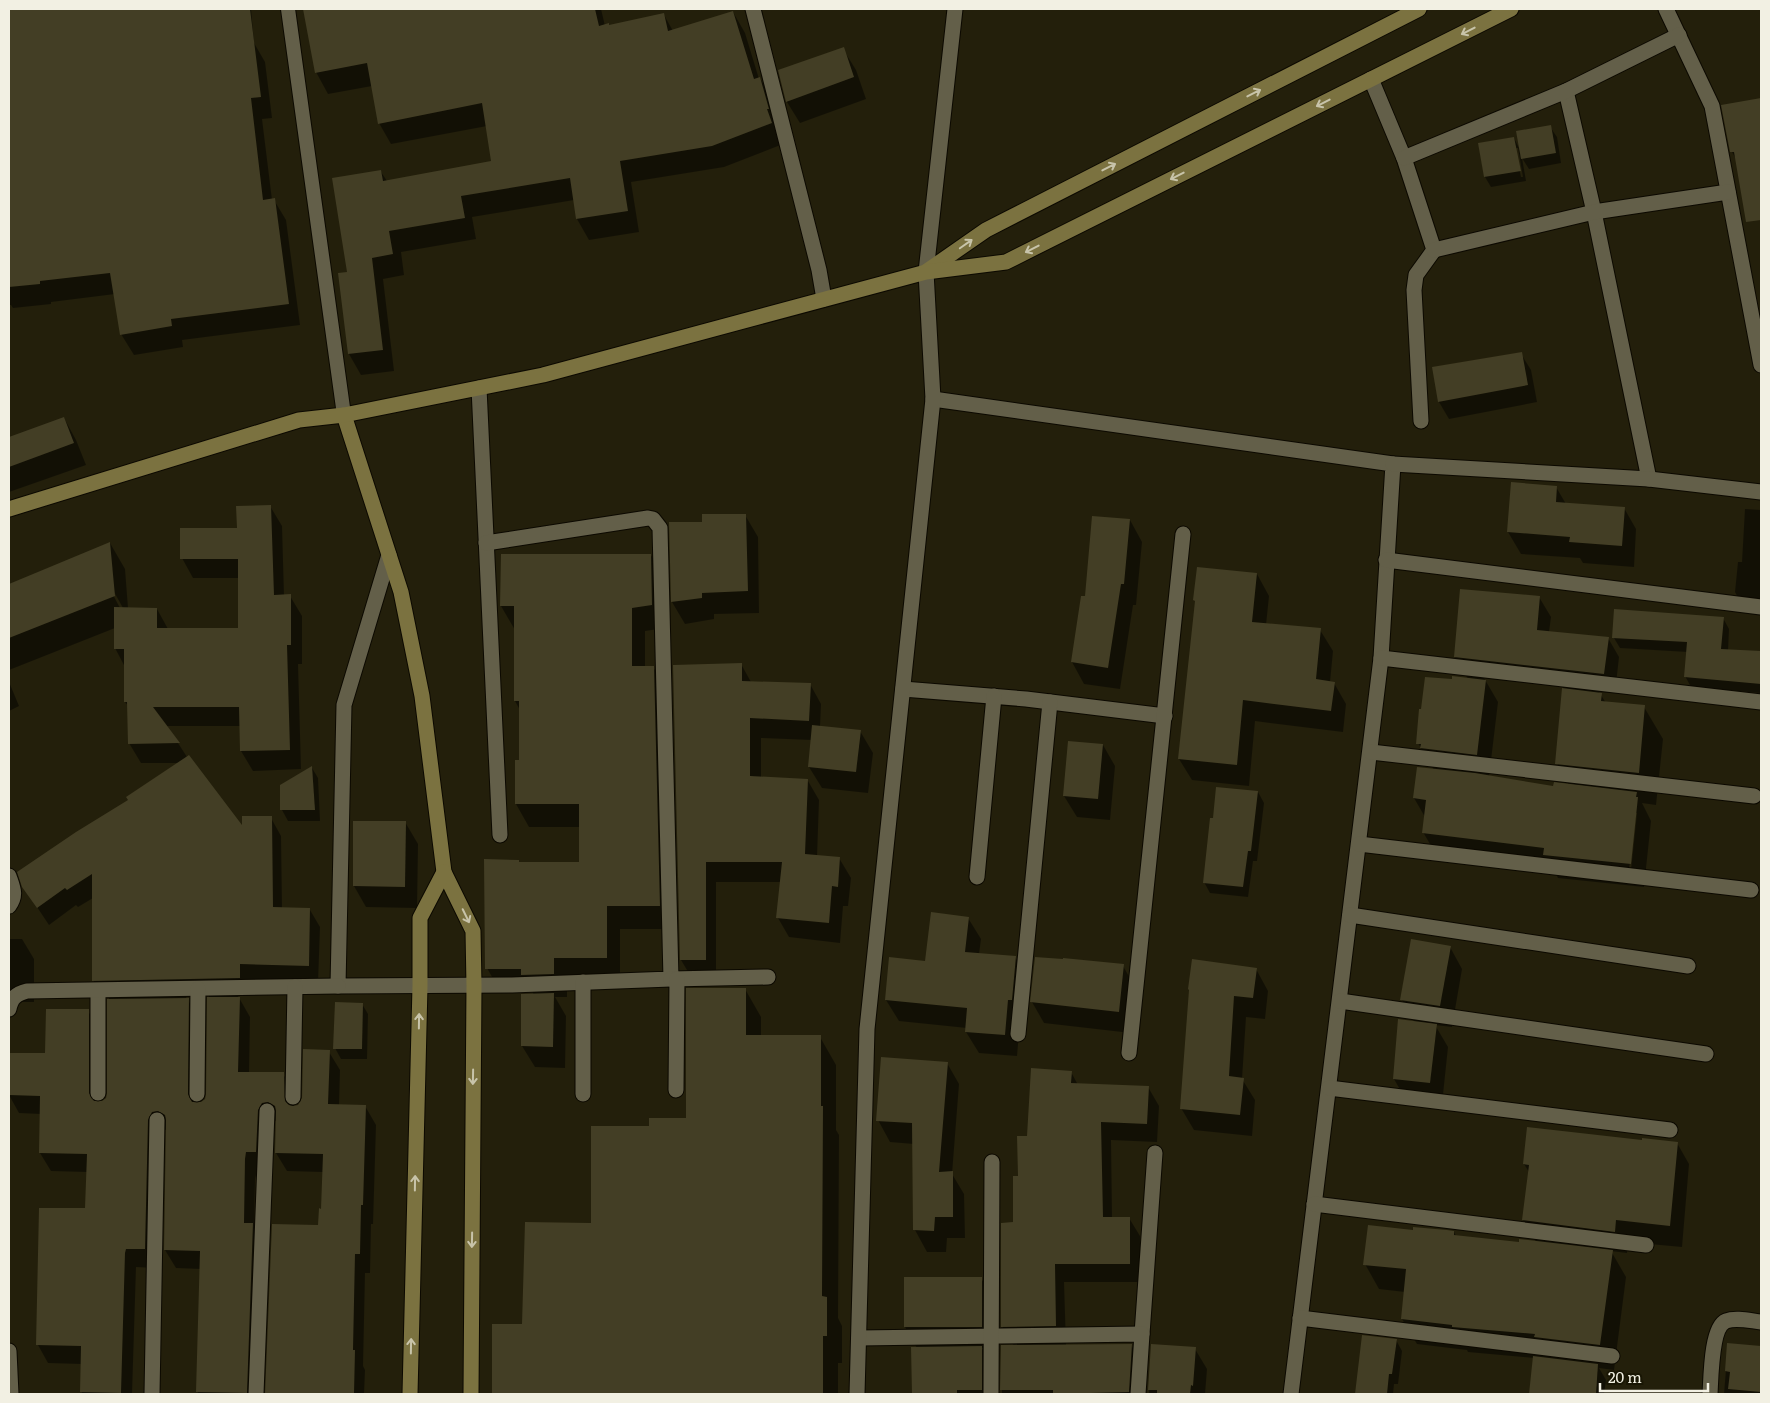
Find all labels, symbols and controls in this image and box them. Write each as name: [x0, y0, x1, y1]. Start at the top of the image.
one-way arrow: [1461, 26, 1476, 36]
one-way arrow: [1246, 88, 1261, 97]
one-way arrow: [1315, 98, 1330, 108]
one-way arrow: [1101, 162, 1116, 171]
one-way arrow: [1170, 172, 1185, 181]
one-way arrow: [959, 239, 973, 249]
one-way arrow: [1025, 245, 1040, 254]
one-way arrow: [462, 908, 471, 923]
one-way arrow: [414, 1013, 424, 1029]
one-way arrow: [469, 1069, 478, 1085]
one-way arrow: [410, 1175, 420, 1192]
one-way arrow: [467, 1231, 477, 1247]
one-way arrow: [406, 1338, 416, 1354]
scale bar: [1600, 1360, 1708, 1392]
text: 20 m: [1608, 1365, 1642, 1388]

